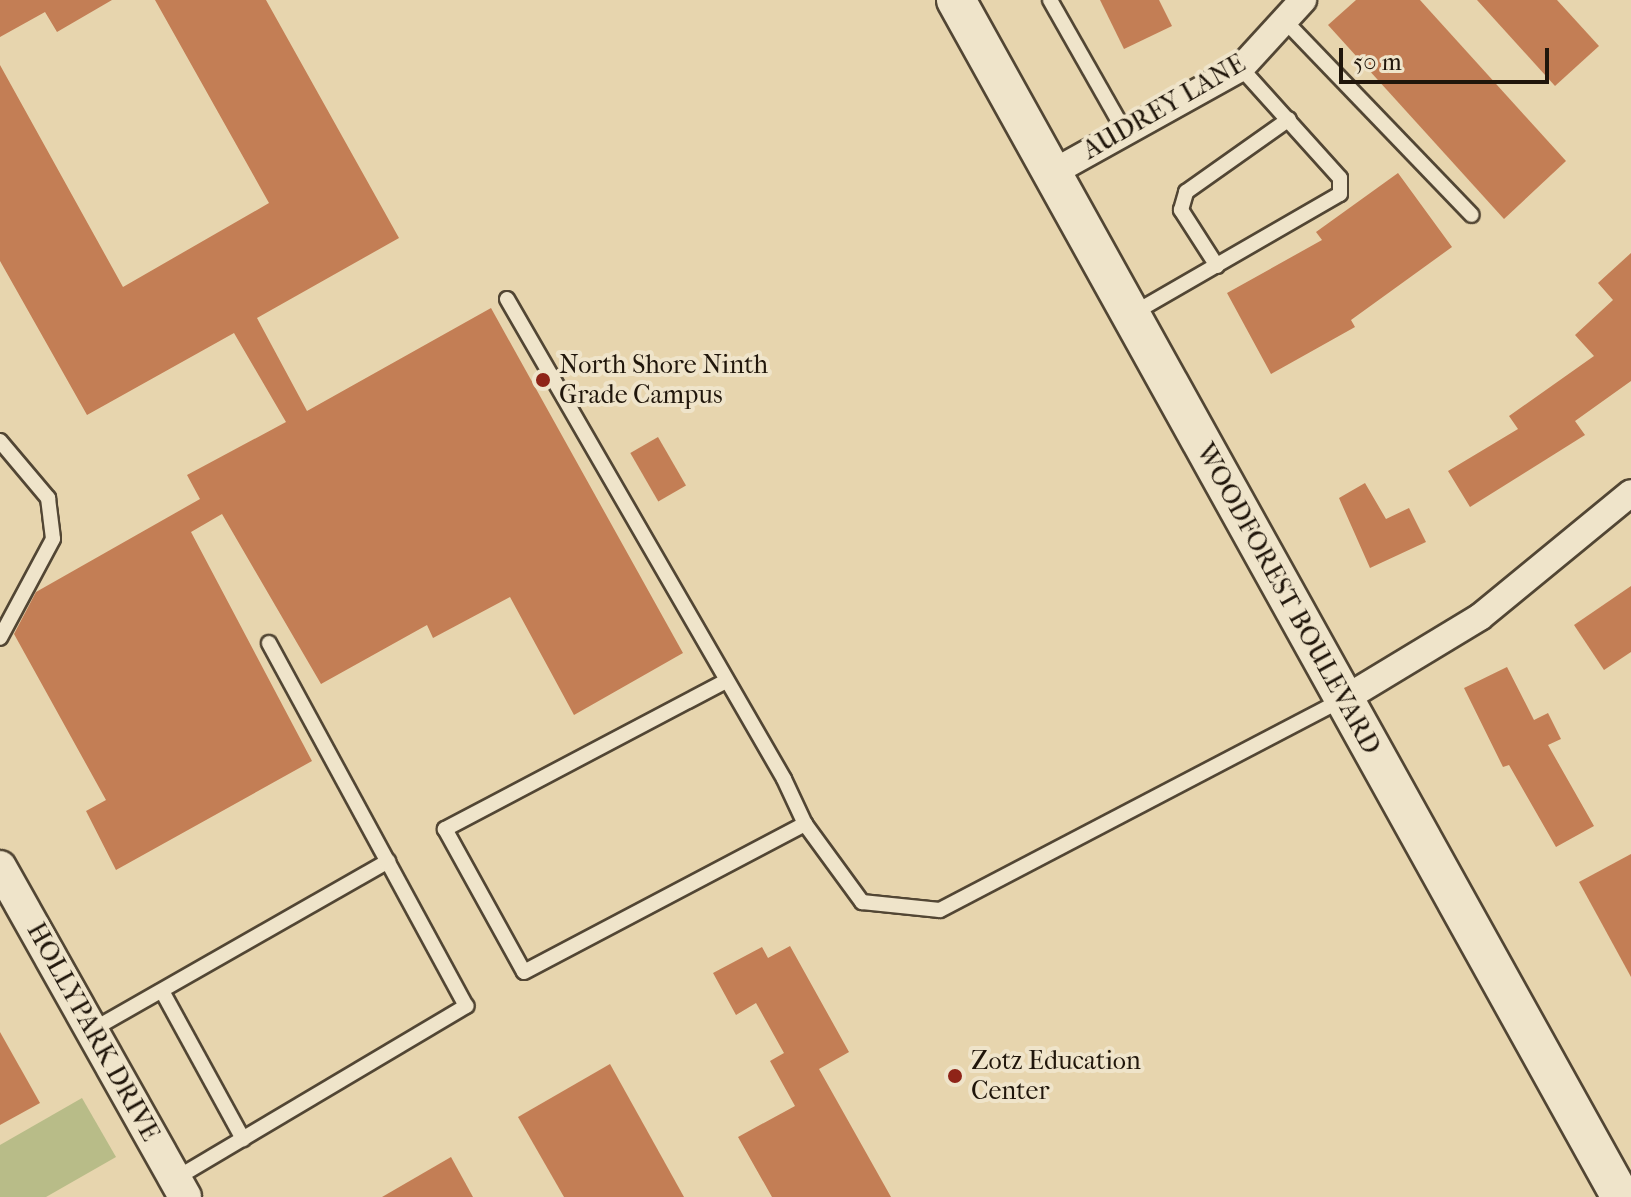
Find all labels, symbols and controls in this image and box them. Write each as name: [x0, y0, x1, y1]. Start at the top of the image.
scale bar: [1343, 32, 1553, 82]
street label: AUDREY LANE: [1077, 48, 1251, 166]
text: 50 m: [1353, 48, 1402, 76]
place label: North Shore Ninth Grade Campus: [559, 349, 768, 410]
marker: North Shore Ninth Grade Campus: [534, 371, 552, 389]
street label: WOODFOREST BOULEVARD: [1189, 438, 1387, 760]
street label: HOLLYPARK DRIVE: [20, 917, 166, 1147]
place label: Zotz Education Center: [971, 1045, 1141, 1106]
marker: Zotz Education Center: [946, 1067, 964, 1085]

